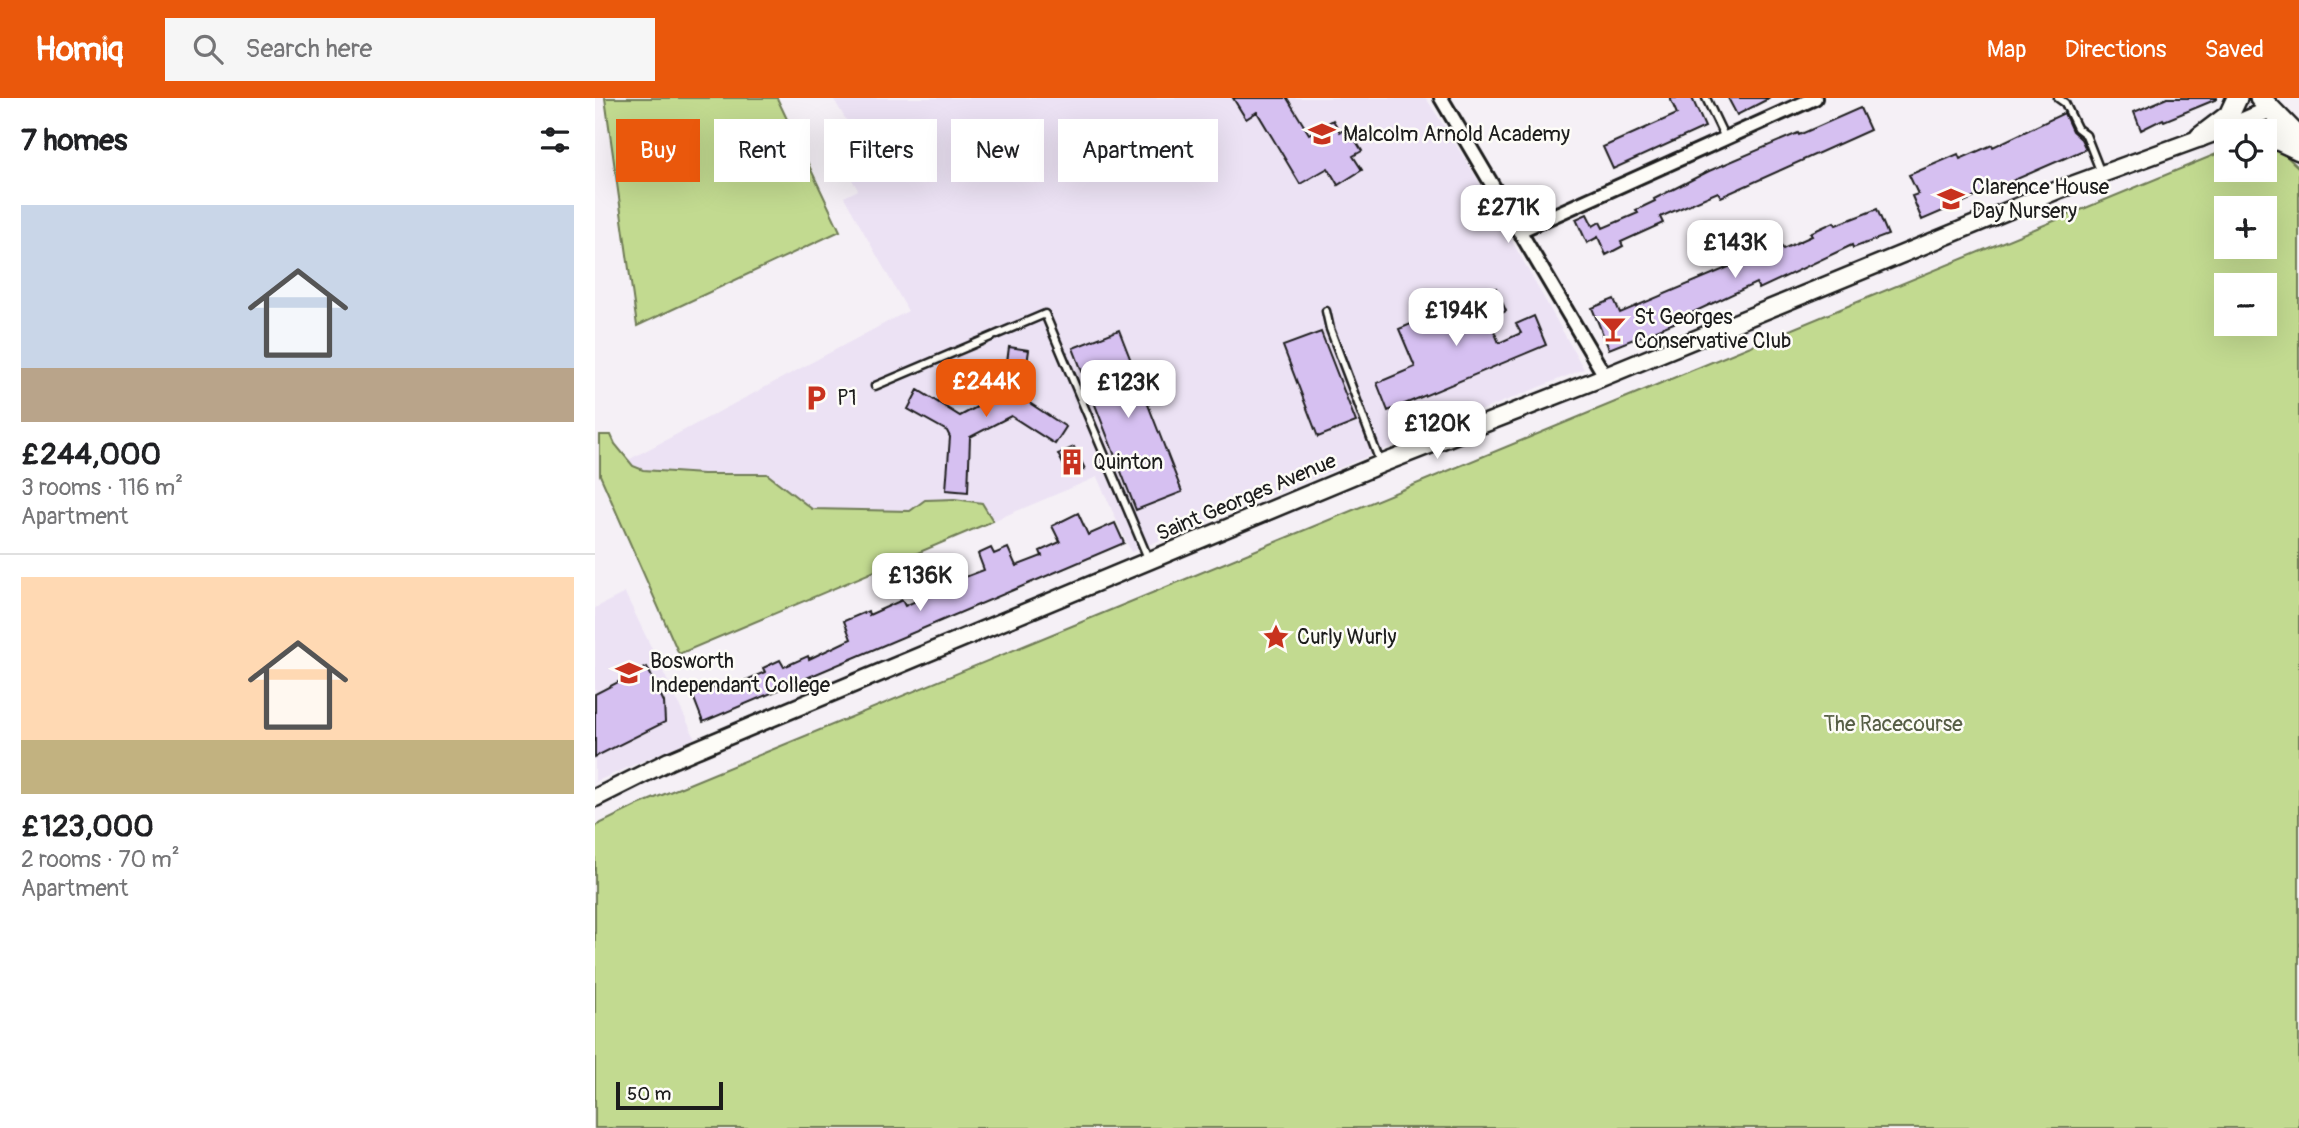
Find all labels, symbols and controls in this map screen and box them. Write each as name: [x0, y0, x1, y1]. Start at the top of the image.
search box: [165, 18, 655, 81]
text: Homiq: [35, 29, 123, 70]
icon: search: [189, 30, 227, 68]
text: Search here: [245, 33, 372, 65]
text: Map: [1987, 35, 2027, 64]
text: Directions: [2065, 35, 2166, 64]
text: Saved: [2204, 35, 2264, 64]
chip: Buy: [616, 119, 700, 182]
chip: Rent: [714, 119, 810, 182]
chip: Filters: [824, 119, 937, 182]
chip: New: [951, 119, 1044, 182]
chip: Apartment: [1058, 119, 1218, 182]
school or university icon: Malcolm Arnold Academy: [1307, 119, 1337, 149]
map controls: [2214, 119, 2277, 336]
button: locate: [2214, 119, 2277, 182]
icon: filters: [536, 121, 574, 159]
place label: Malcolm Arnold Academy: [1343, 121, 1570, 148]
text: 7 homes: [21, 122, 128, 159]
place label: Clarence House Day Nursery: [1972, 174, 2110, 225]
school or university icon: Clarence House Day Nursery: [1936, 184, 1966, 214]
pin: £271K: [1459, 186, 1557, 245]
text: £271K: [1477, 193, 1539, 222]
button: +: [2214, 196, 2277, 259]
pin: £143K: [1686, 220, 1784, 280]
text: £143K: [1703, 228, 1767, 257]
icon: home: [235, 250, 361, 376]
button: −: [2214, 273, 2277, 336]
pin: £194K: [1407, 288, 1505, 348]
text: £194K: [1425, 296, 1487, 325]
place label: St Georges Conservative Club: [1634, 304, 1791, 355]
bar icon: St Georges Conservative Club: [1598, 314, 1628, 344]
pin: £244K: [937, 360, 1035, 419]
pin: £123K: [1079, 360, 1177, 420]
text: £244K: [952, 367, 1020, 396]
text: £123K: [1097, 368, 1159, 397]
parking icon: P1: [801, 383, 831, 413]
place label: P1: [837, 385, 857, 412]
pin: £120K: [1388, 402, 1486, 461]
text: £120K: [1404, 409, 1470, 438]
text: £244,000: [21, 436, 161, 473]
building icon: Quinton: [1057, 447, 1087, 477]
street label: Saint Georges Avenue: [1152, 447, 1341, 548]
place label: Quinton: [1093, 449, 1163, 476]
text: 3 rooms · 116 m²: [21, 473, 183, 502]
text: Apartment: [21, 502, 128, 531]
pin: £136K: [871, 554, 969, 613]
text: £136K: [888, 561, 952, 590]
icon: home: [235, 622, 361, 748]
place icon: Curly Wurly: [1261, 622, 1291, 652]
place label: Curly Wurly: [1297, 624, 1397, 651]
place label: Bosworth Independant College: [650, 648, 831, 699]
school or university icon: Bosworth Independant College: [614, 658, 644, 688]
park label: The Racecourse: [1823, 711, 1963, 738]
text: £123,000: [21, 808, 154, 845]
text: 2 rooms · 70 m²: [21, 845, 180, 874]
text: Apartment: [21, 874, 128, 903]
scale bar: [616, 1079, 723, 1111]
text: 50 m: [627, 1082, 671, 1106]

